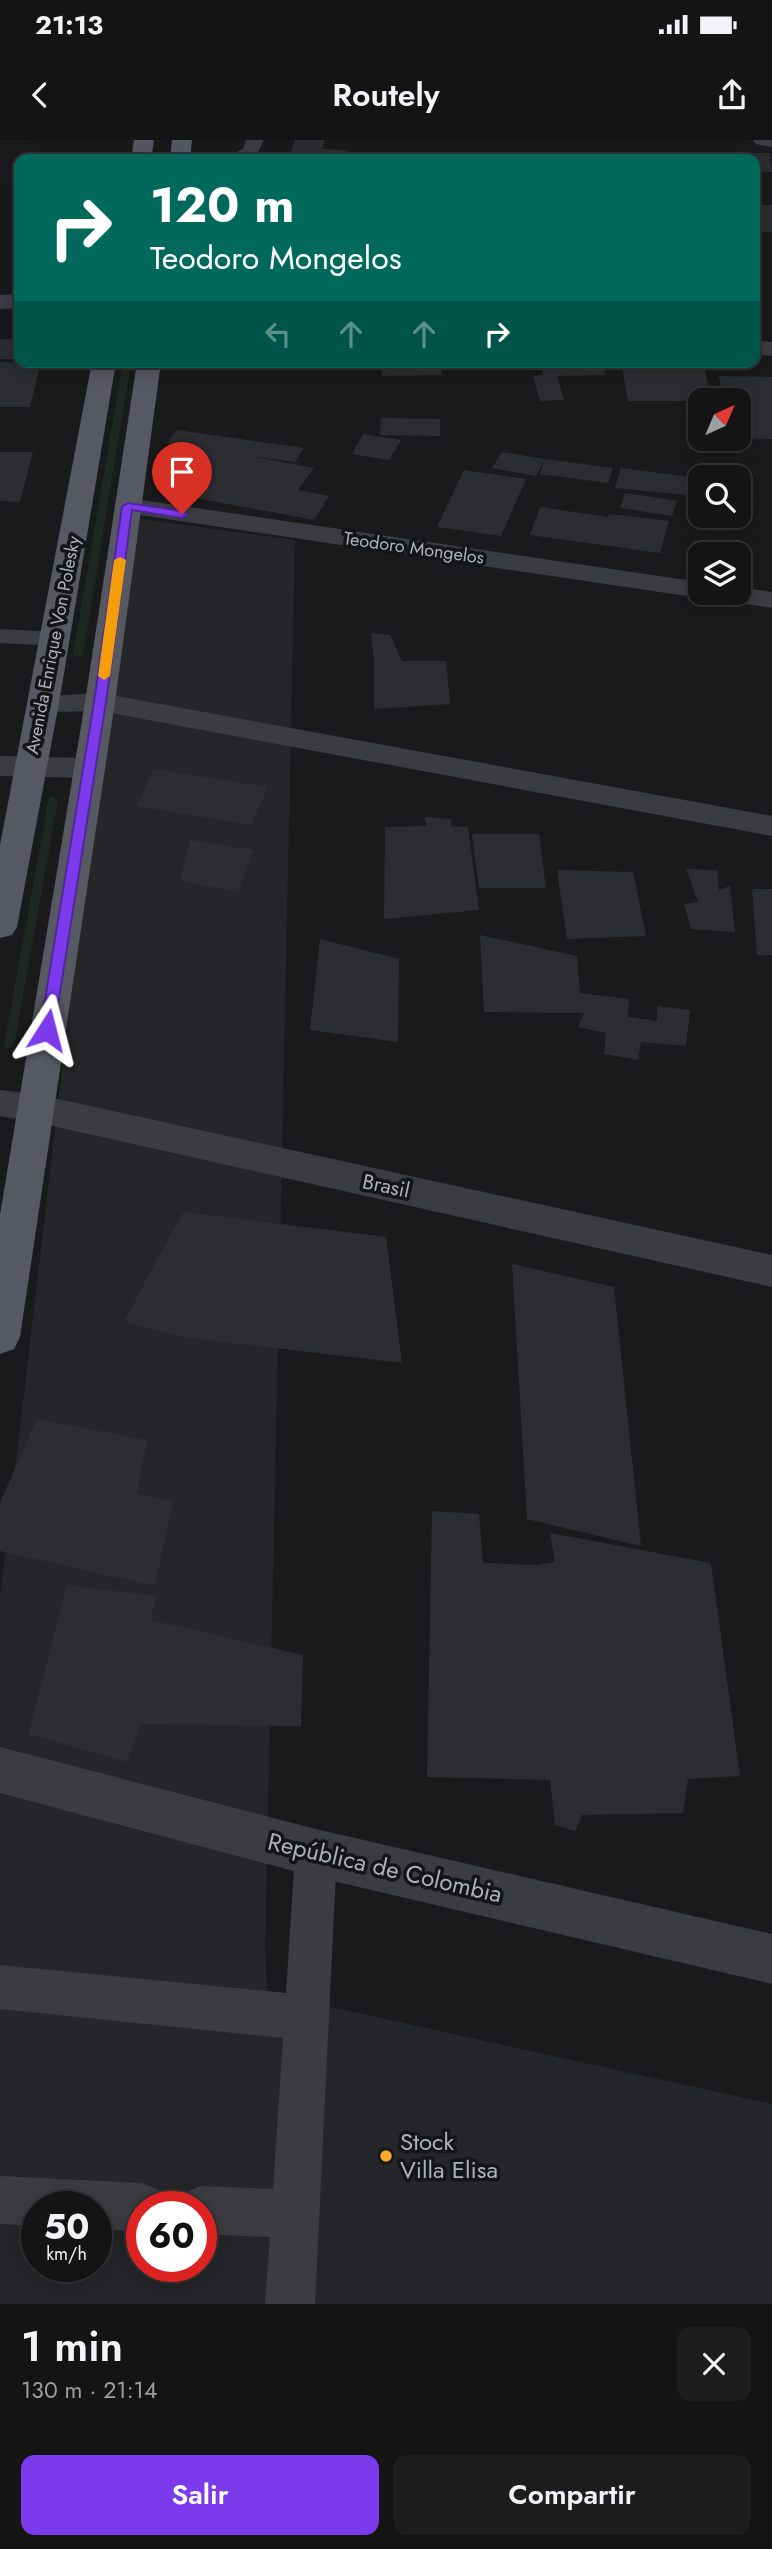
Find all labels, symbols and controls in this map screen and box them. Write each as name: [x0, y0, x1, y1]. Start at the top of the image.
text: 21:13: [35, 6, 103, 44]
text: Routely: [332, 72, 440, 118]
icon: back: [21, 76, 59, 114]
icon: share: [713, 76, 751, 114]
text: 120 m: [150, 170, 294, 240]
icon: right: [35, 182, 126, 273]
text: Teodoro Mongelos: [150, 235, 402, 281]
icon: left: [259, 315, 297, 353]
icon: ahead: [332, 315, 370, 353]
icon: ahead: [405, 315, 443, 353]
icon: right: [478, 315, 516, 353]
north arrow: [688, 388, 751, 452]
map controls: [688, 388, 751, 605]
pin: [152, 442, 212, 514]
icon: arrive: [163, 453, 201, 491]
button: search: [688, 465, 751, 528]
street label: Teodoro Mongelos: [342, 525, 486, 571]
street label: Avenida Enrique Von Polesky: [19, 533, 87, 756]
button: layers: [688, 542, 751, 605]
position arrow: [10, 993, 84, 1067]
street label: Brasil: [360, 1166, 412, 1206]
street label: República de Colombia: [265, 1824, 506, 1911]
place label: Stock Villa Elisa: [400, 2124, 498, 2187]
marker: Stock Villa Elisa: [378, 2148, 394, 2164]
speed limit sign: 60: [126, 2191, 217, 2282]
text: 50: [44, 2202, 89, 2252]
text: km/h: [46, 2241, 87, 2267]
text: 1 min: [21, 2316, 123, 2377]
button: close: [677, 2327, 751, 2401]
text: 130 m · 21:14: [21, 2373, 157, 2407]
button: Salir: [21, 2455, 379, 2535]
button: Compartir: [393, 2455, 751, 2535]

